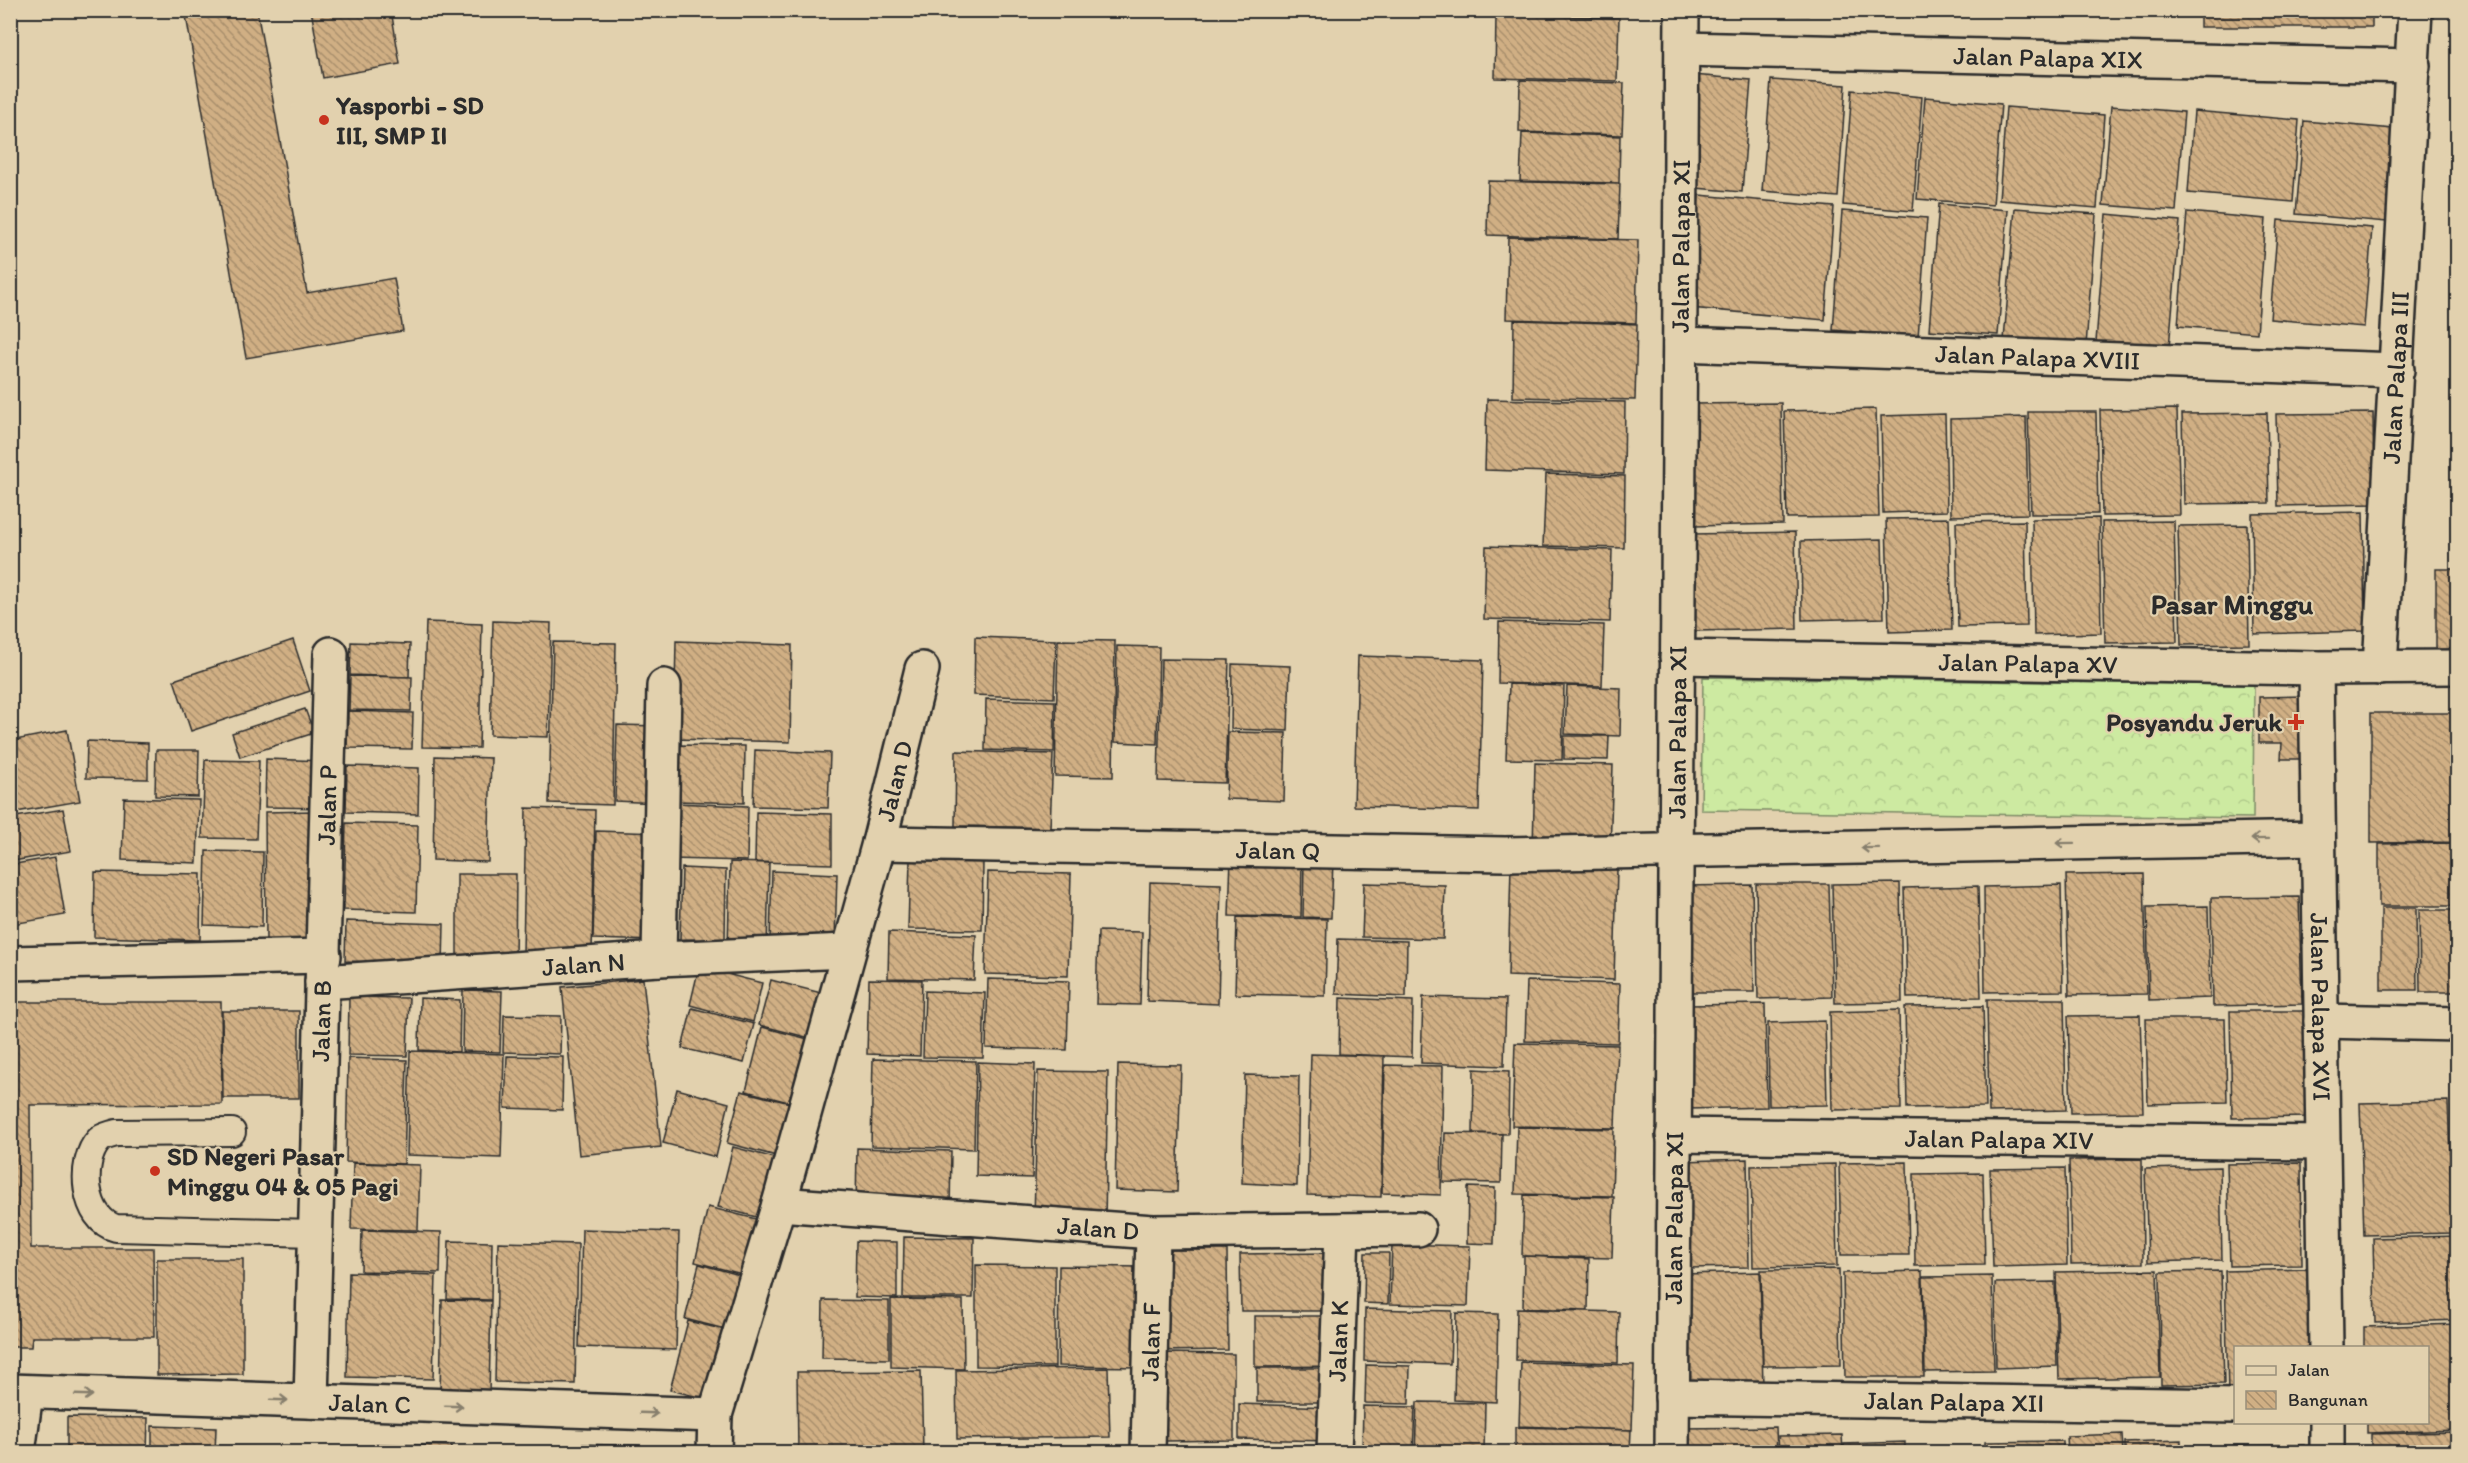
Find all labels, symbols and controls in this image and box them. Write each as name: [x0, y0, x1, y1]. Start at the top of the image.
street label: Jalan Palapa XIX: [1953, 39, 2143, 76]
place label: Yasporbi - SD III, SMP II: [335, 89, 484, 151]
marker: Yasporbi - SD III, SMP II: [317, 113, 331, 127]
street label: Jalan Palapa XI: [1664, 159, 1697, 333]
street label: Jalan Palapa III: [2375, 290, 2416, 465]
street label: Jalan Palapa XVIII: [1935, 337, 2141, 377]
district label: Pasar Minggu: [2151, 587, 2314, 621]
street label: Jalan Palapa XI: [1660, 645, 1694, 819]
street label: Jalan Palapa XV: [1938, 646, 2118, 681]
place label: Posyandu Jeruk: [2106, 706, 2283, 738]
marker: Posyandu Jeruk: [2287, 713, 2305, 731]
street label: Jalan D: [869, 737, 920, 825]
street label: Jalan P: [310, 764, 344, 846]
street label: Jalan Q: [1235, 833, 1320, 867]
one-way arrow: [2250, 833, 2270, 845]
one-way arrow: [2055, 837, 2075, 849]
one-way arrow: [1860, 842, 1880, 853]
street label: Jalan Palapa XVI: [2304, 912, 2338, 1102]
street label: Jalan N: [541, 945, 626, 983]
street label: Jalan B: [304, 980, 338, 1063]
street label: Jalan Palapa XIV: [1904, 1122, 2094, 1156]
street label: Jalan Palapa XI: [1657, 1131, 1690, 1305]
place label: SD Negeri Pasar Minggu 04 & 05 Pagi: [167, 1140, 399, 1202]
marker: SD Negeri Pasar Minggu 04 & 05 Pagi: [148, 1164, 162, 1178]
street label: Jalan D: [1056, 1209, 1140, 1247]
street label: Jalan K: [1321, 1300, 1355, 1383]
street label: Jalan F: [1134, 1302, 1167, 1382]
legend: [2234, 1346, 2429, 1424]
text: Jalan: [2288, 1359, 2330, 1381]
street label: Jalan Palapa XII: [1864, 1384, 2044, 1419]
street label: Jalan C: [328, 1386, 411, 1421]
one-way arrow: [74, 1389, 94, 1400]
text: Bangunan: [2288, 1389, 2368, 1411]
one-way arrow: [269, 1395, 289, 1406]
one-way arrow: [443, 1400, 463, 1412]
one-way arrow: [638, 1407, 658, 1419]

